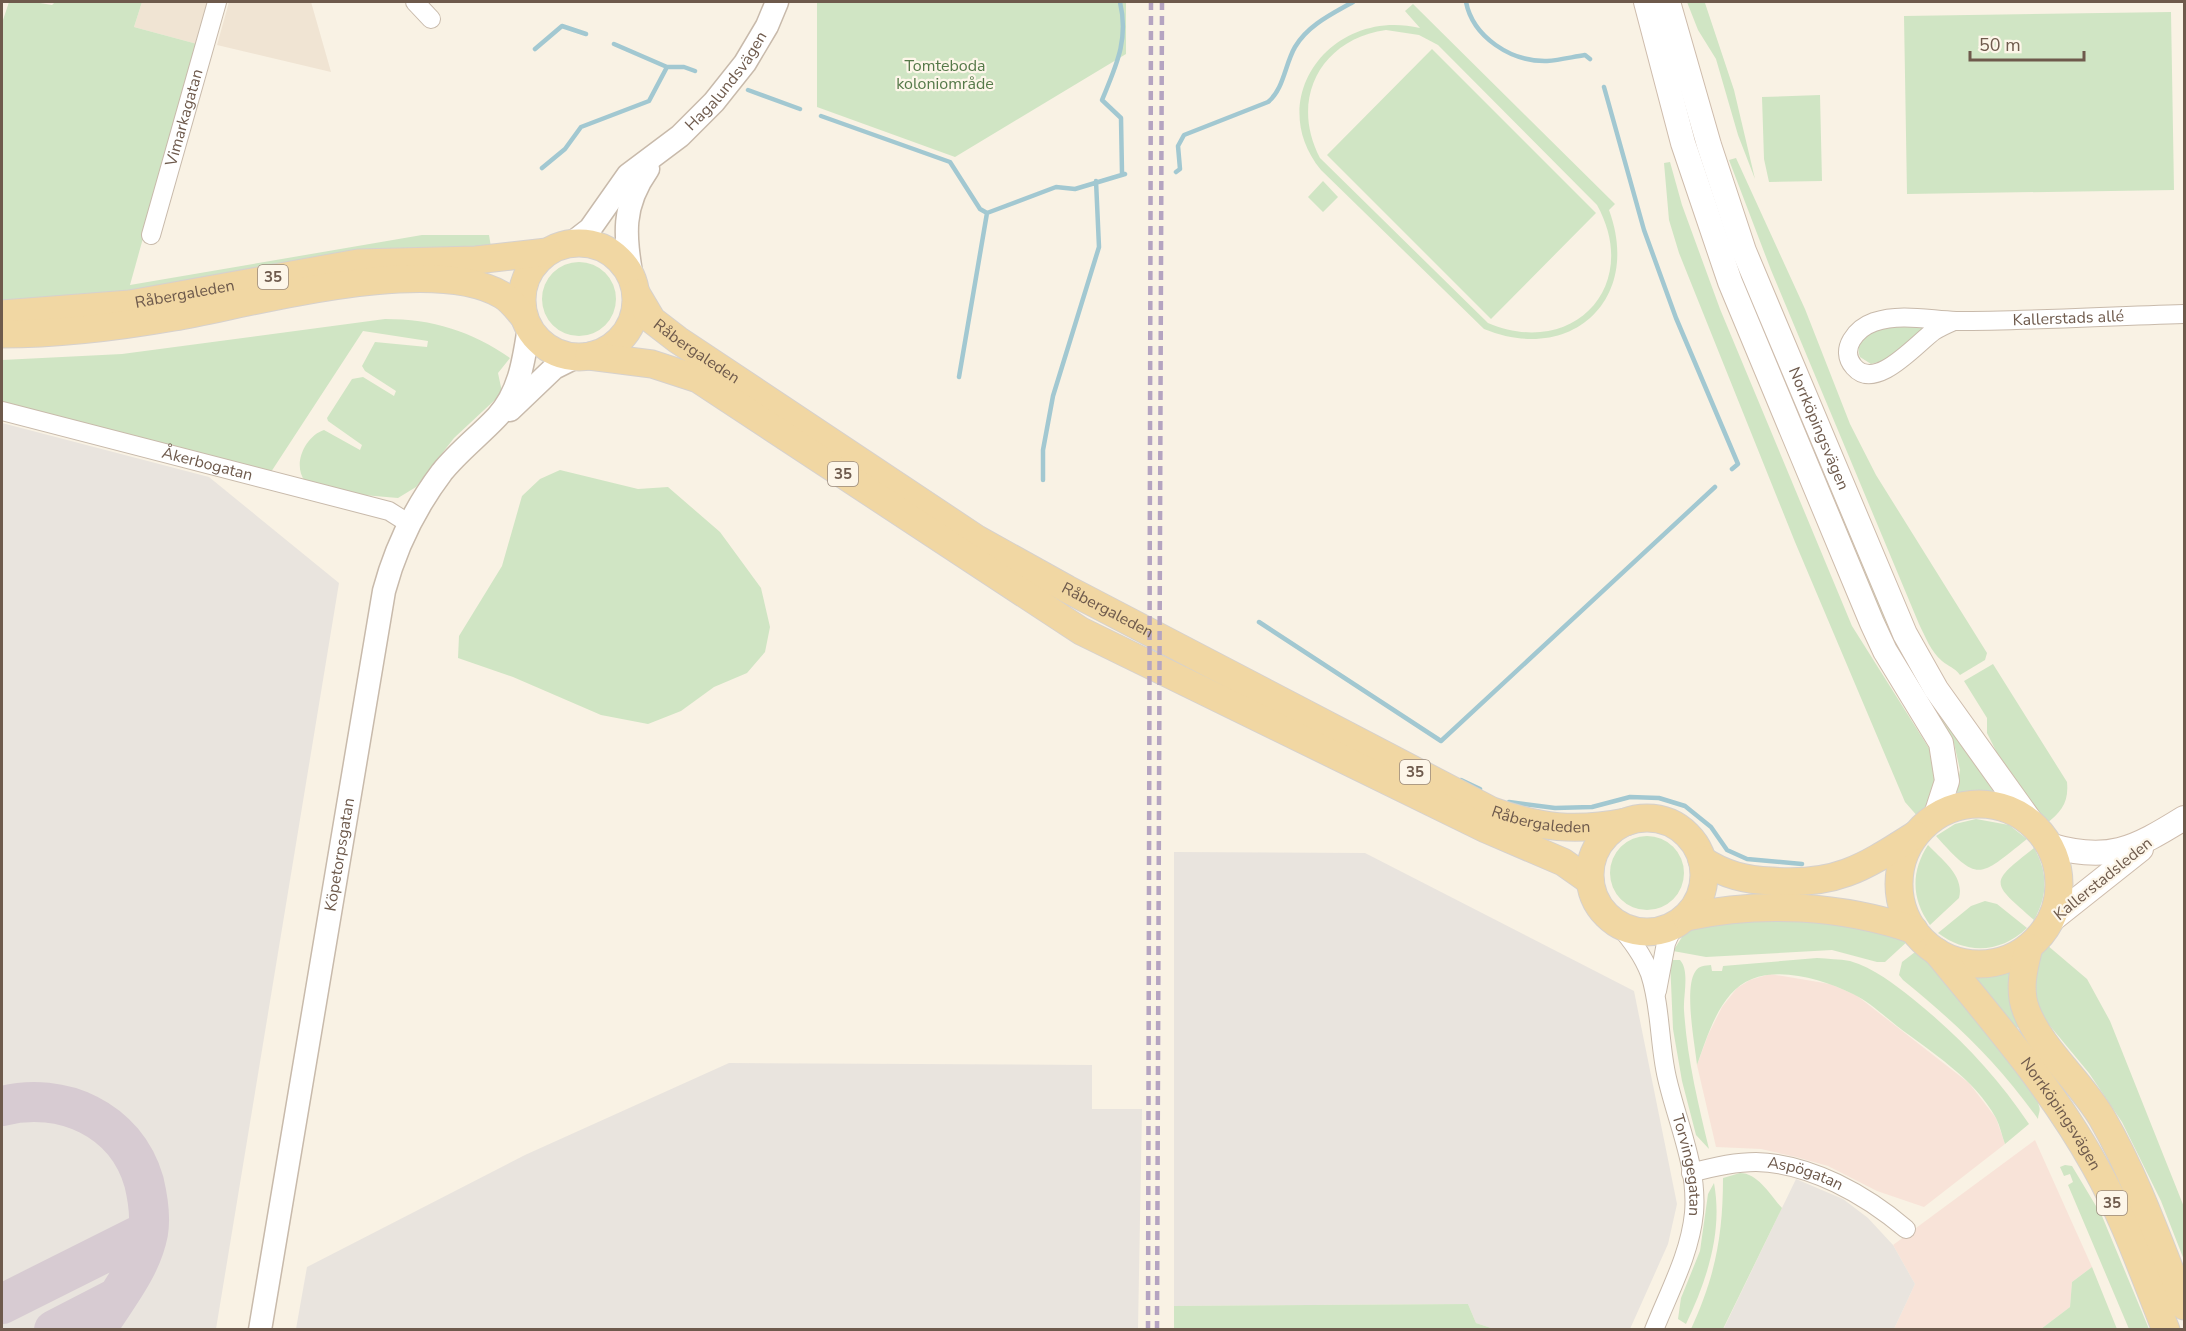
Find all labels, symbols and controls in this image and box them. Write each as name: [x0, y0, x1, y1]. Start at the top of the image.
scale bar: [1970, 24, 2084, 62]
street label: Hagalundsvägen: [680, 27, 772, 136]
text: 50 m: [1979, 33, 2021, 57]
park label: Tomteboda koloniområde: [896, 55, 994, 95]
street label: Vimarkagatan: [160, 66, 208, 170]
road number: 35: [258, 265, 288, 289]
street label: Råbergaleden: [133, 274, 236, 314]
street label: Kallerstads allé: [2012, 305, 2125, 331]
street label: Råbergaleden: [649, 314, 744, 389]
street label: Norrköpingsvägen: [1783, 364, 1854, 493]
street label: Åkerbogatan: [159, 442, 255, 486]
road number: 35: [828, 462, 858, 486]
street label: Råbergaleden: [1058, 577, 1157, 643]
road number: 35: [1400, 760, 1430, 784]
street label: Köpetorpsgatan: [319, 796, 360, 913]
street label: Råbergaleden: [1488, 801, 1591, 838]
street label: Kallerstadsleden: [2049, 832, 2157, 926]
street label: Norrköpingsvägen: [2015, 1053, 2106, 1174]
street label: Torvingegatan: [1667, 1112, 1706, 1217]
street label: Aspögatan: [1766, 1152, 1847, 1196]
road number: 35: [2097, 1191, 2127, 1215]

